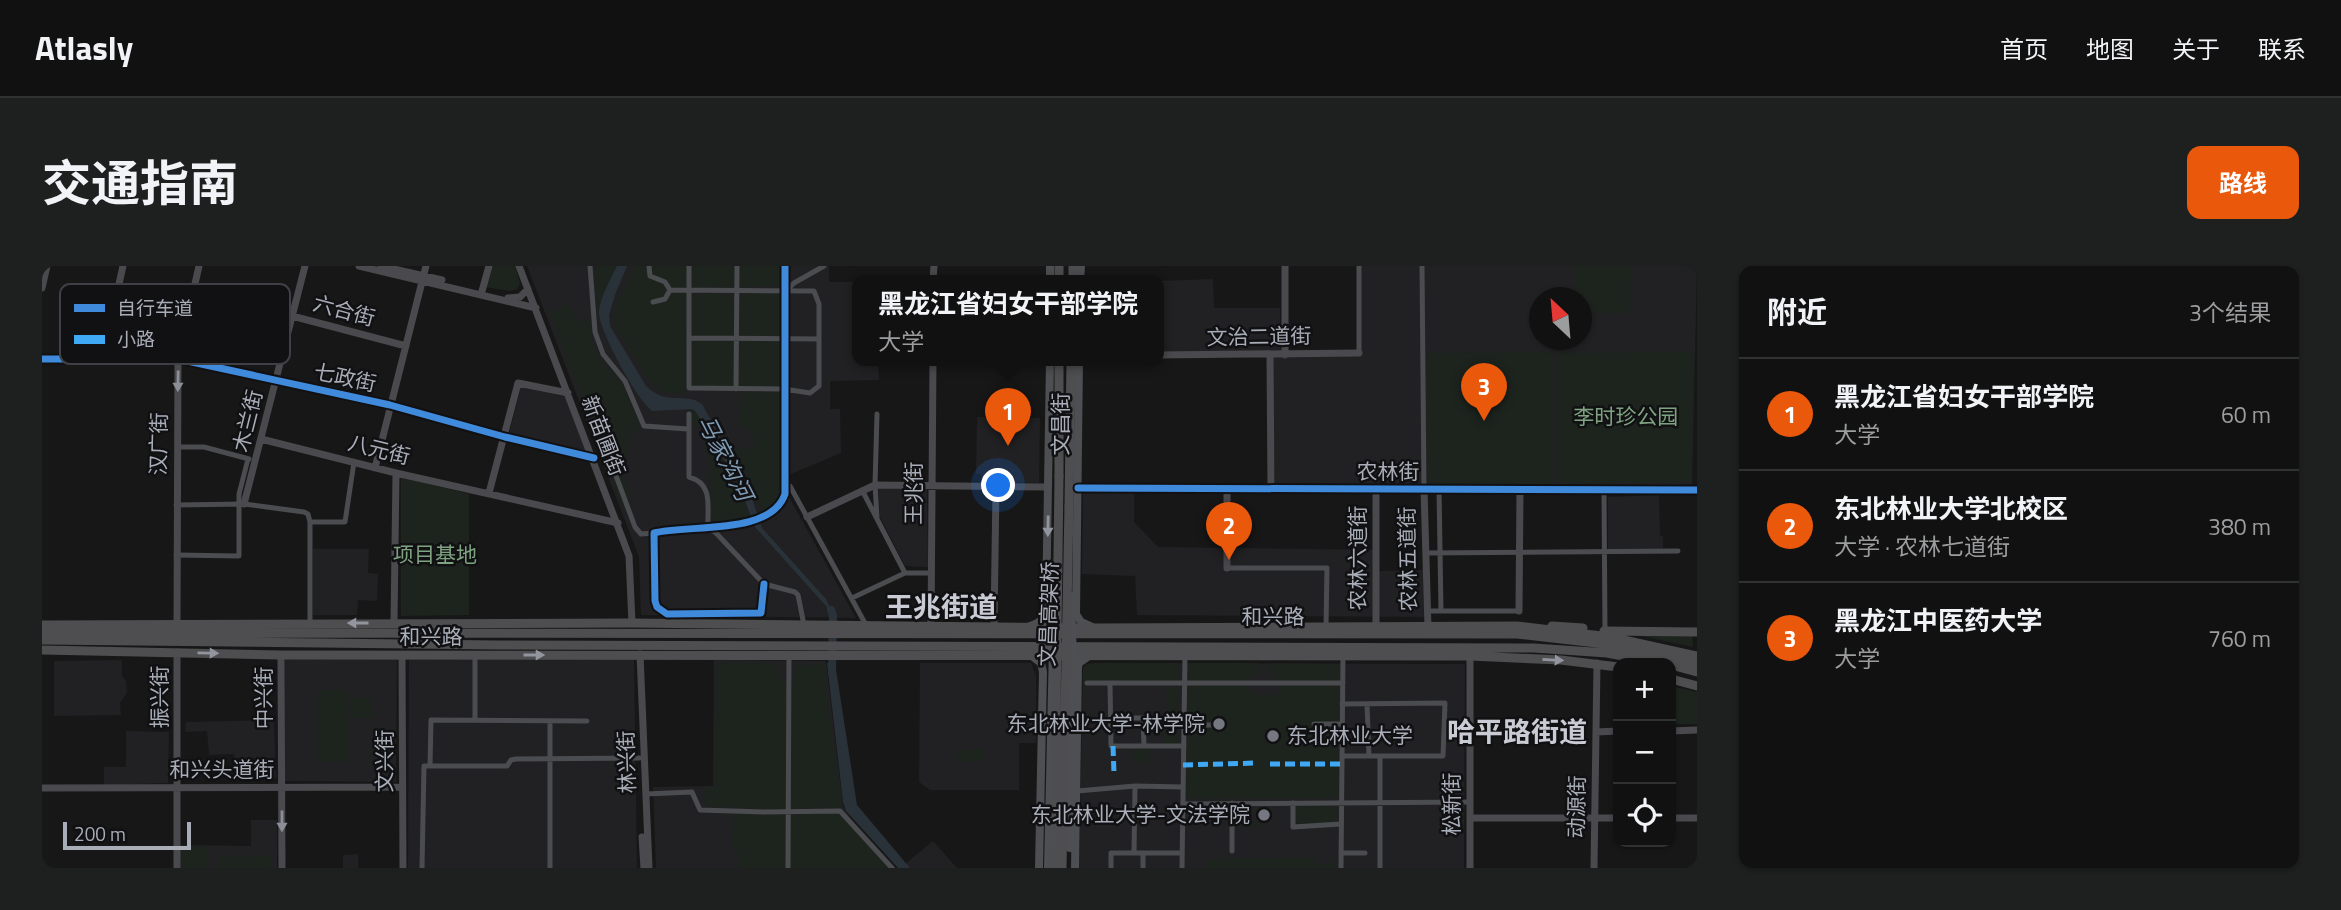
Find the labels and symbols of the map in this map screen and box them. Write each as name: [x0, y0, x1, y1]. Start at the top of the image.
legend: [60, 284, 290, 364]
street label: 六合街: [310, 286, 379, 334]
north arrow: [1529, 287, 1592, 350]
text: 自行车道: [117, 293, 193, 322]
street label: 文治二道街: [1206, 319, 1312, 353]
text: 小路: [117, 324, 155, 353]
street label: 七政街: [311, 355, 379, 399]
pin: 3: [1461, 363, 1507, 421]
one-way arrow: [172, 370, 184, 392]
street label: 木兰街: [224, 386, 270, 455]
pin: 1: [985, 388, 1031, 446]
street label: 新苗圃街: [574, 391, 634, 481]
street label: 文昌街: [1044, 393, 1076, 456]
park label: 李时珍公园: [1574, 400, 1679, 432]
water label: 马家沟河: [689, 409, 764, 510]
street label: 汉广街: [141, 412, 175, 476]
street label: 八元街: [345, 426, 414, 472]
street label: 农林街: [1357, 455, 1420, 487]
street label: 王兆街: [897, 462, 929, 525]
your location: [981, 468, 1015, 502]
pin: 2: [1206, 502, 1252, 560]
street label: 农林六道街: [1341, 506, 1373, 611]
street label: 农林五道街: [1390, 506, 1424, 612]
one-way arrow: [1042, 516, 1053, 538]
park label: 项目基地: [393, 538, 477, 570]
street label: 文昌高架桥: [1030, 561, 1066, 667]
district label: 王兆街道: [885, 585, 997, 628]
street label: 和兴路: [1242, 600, 1305, 632]
one-way arrow: [347, 617, 369, 629]
street label: 和兴路: [400, 620, 463, 652]
one-way arrow: [197, 647, 219, 659]
one-way arrow: [523, 649, 545, 661]
one-way arrow: [1542, 654, 1564, 665]
street label: 振兴街: [143, 666, 175, 729]
street label: 中兴街: [247, 667, 279, 730]
place label: 东北林业大学-林学院: [1007, 707, 1205, 739]
district label: 哈平路街道: [1447, 710, 1587, 753]
marker: 东北林业大学-林学院: [1211, 716, 1227, 732]
place label: 东北林业大学: [1287, 719, 1413, 751]
marker: 东北林业大学: [1265, 728, 1281, 744]
street label: 文兴街: [368, 730, 400, 793]
street label: 林兴街: [609, 730, 643, 794]
street label: 和兴头道街: [170, 753, 275, 785]
street label: 松新街: [1435, 773, 1467, 836]
street label: 动源街: [1559, 775, 1593, 839]
place label: 东北林业大学-文法学院: [1031, 798, 1250, 830]
marker: 东北林业大学-文法学院: [1256, 807, 1272, 823]
one-way arrow: [276, 810, 288, 832]
scale bar: [63, 819, 191, 851]

